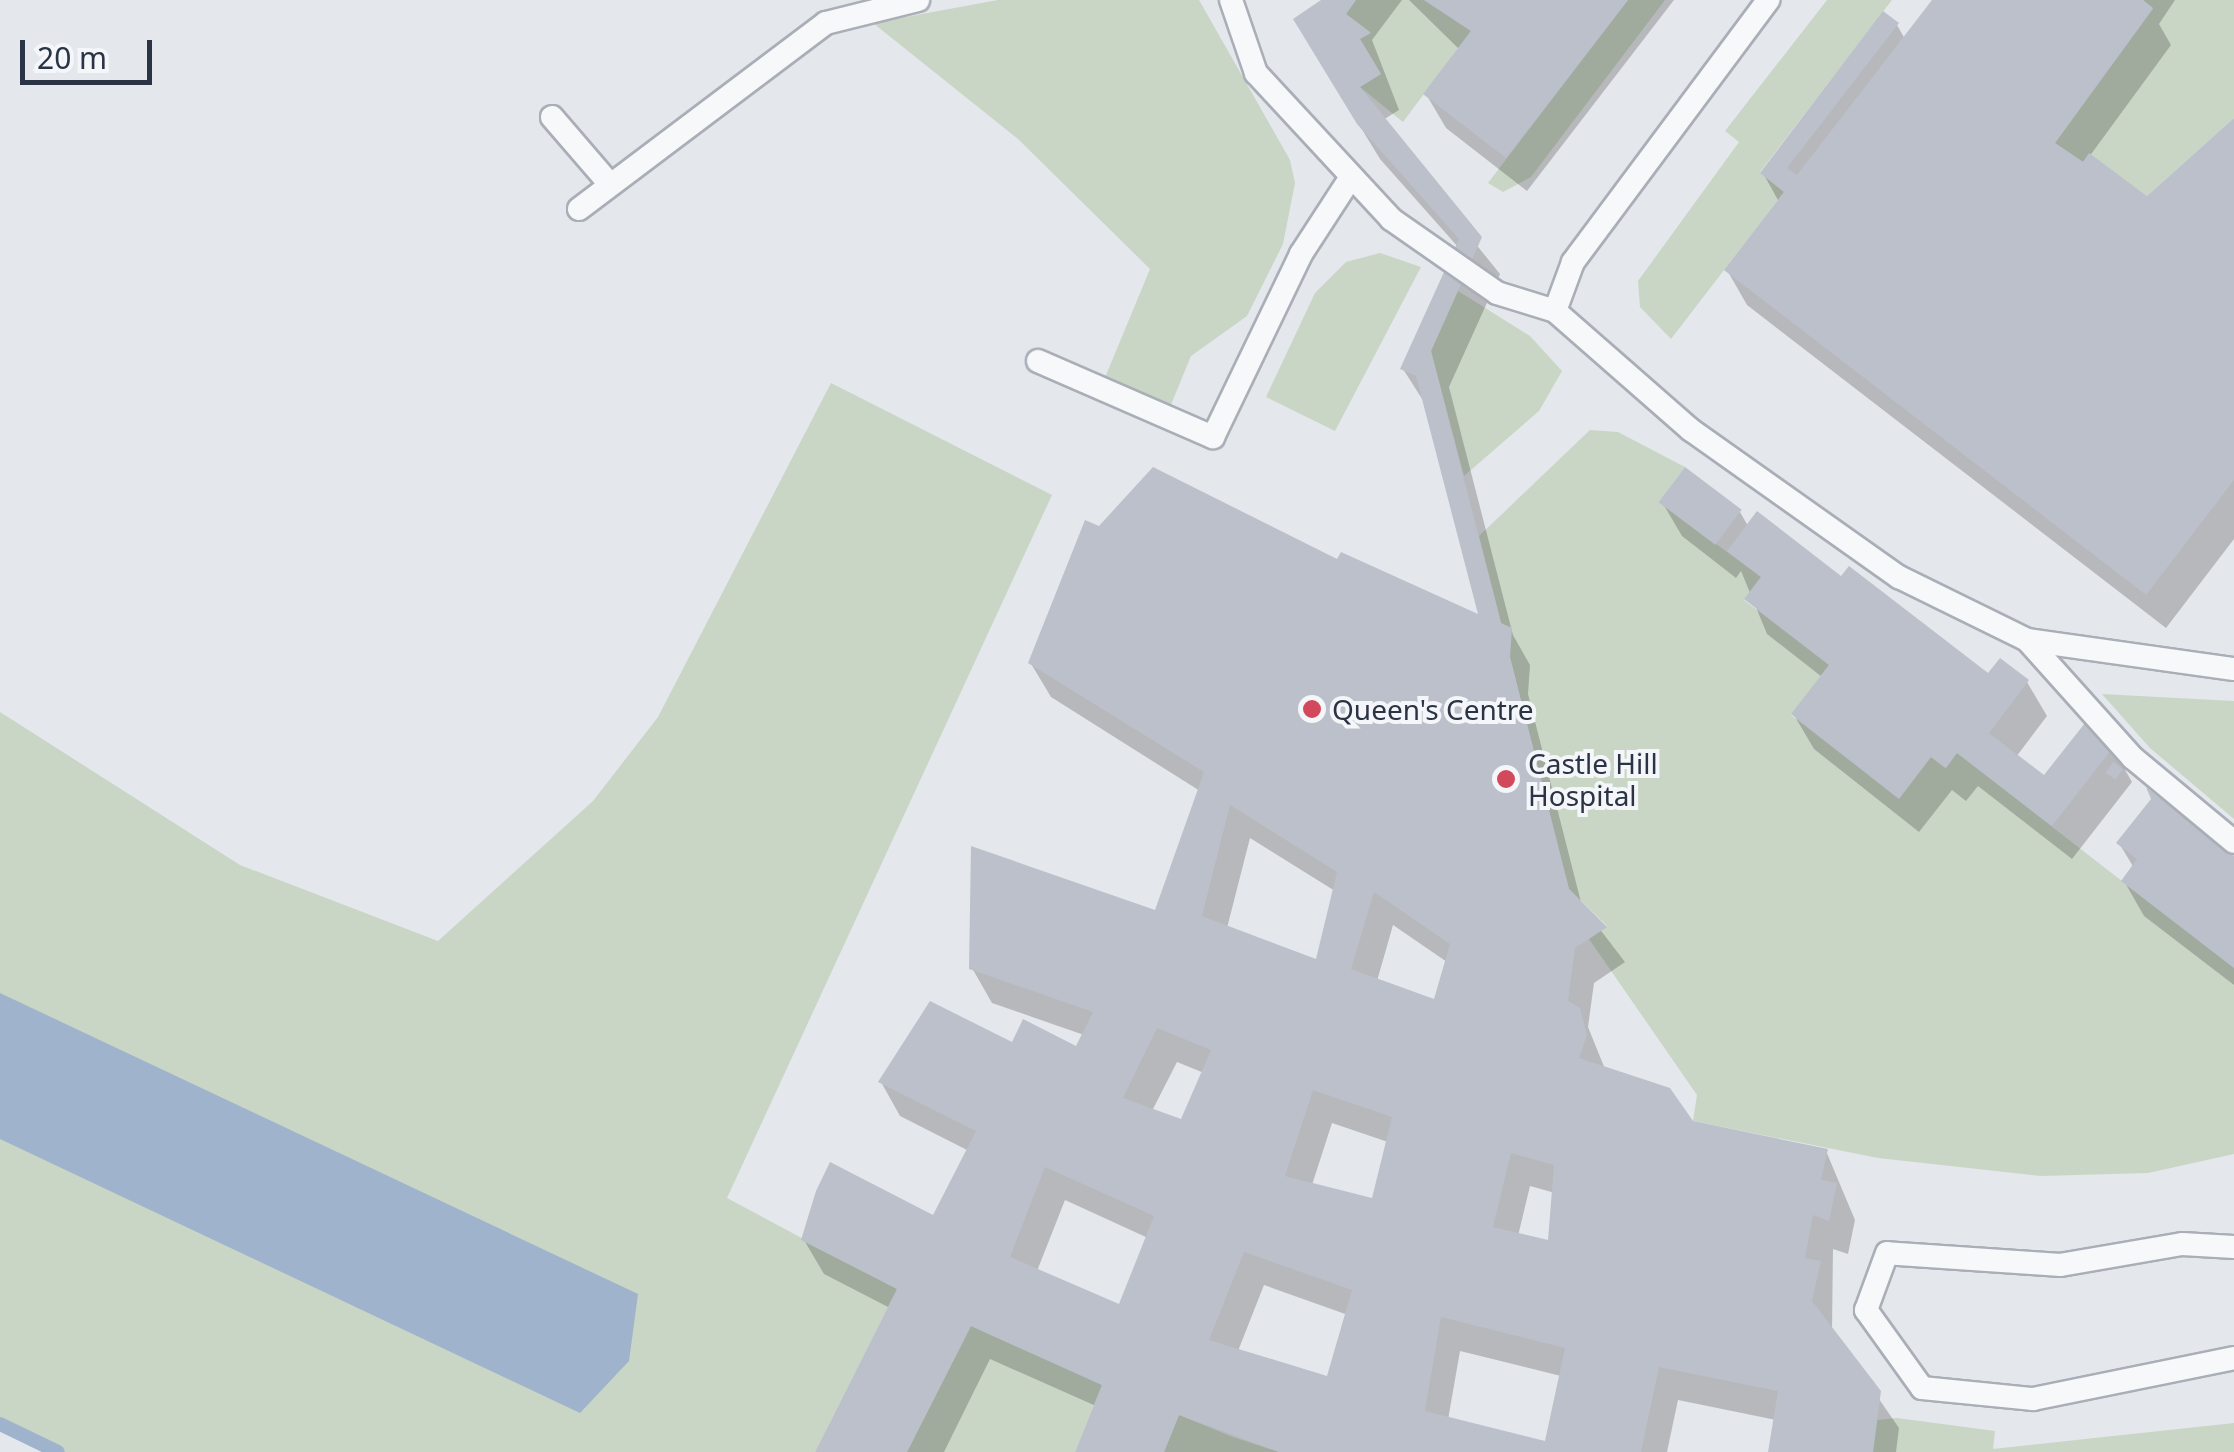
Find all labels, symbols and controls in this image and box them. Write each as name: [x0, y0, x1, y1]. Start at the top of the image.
scale bar: [25, 20, 158, 82]
text: 20 m: [37, 37, 107, 78]
place label: Queen's Centre: [1332, 692, 1534, 726]
marker: Queen's Centre: [1301, 698, 1323, 720]
place label: Castle Hill Hospital: [1528, 746, 1658, 812]
marker: Castle Hill Hospital: [1493, 766, 1519, 792]

